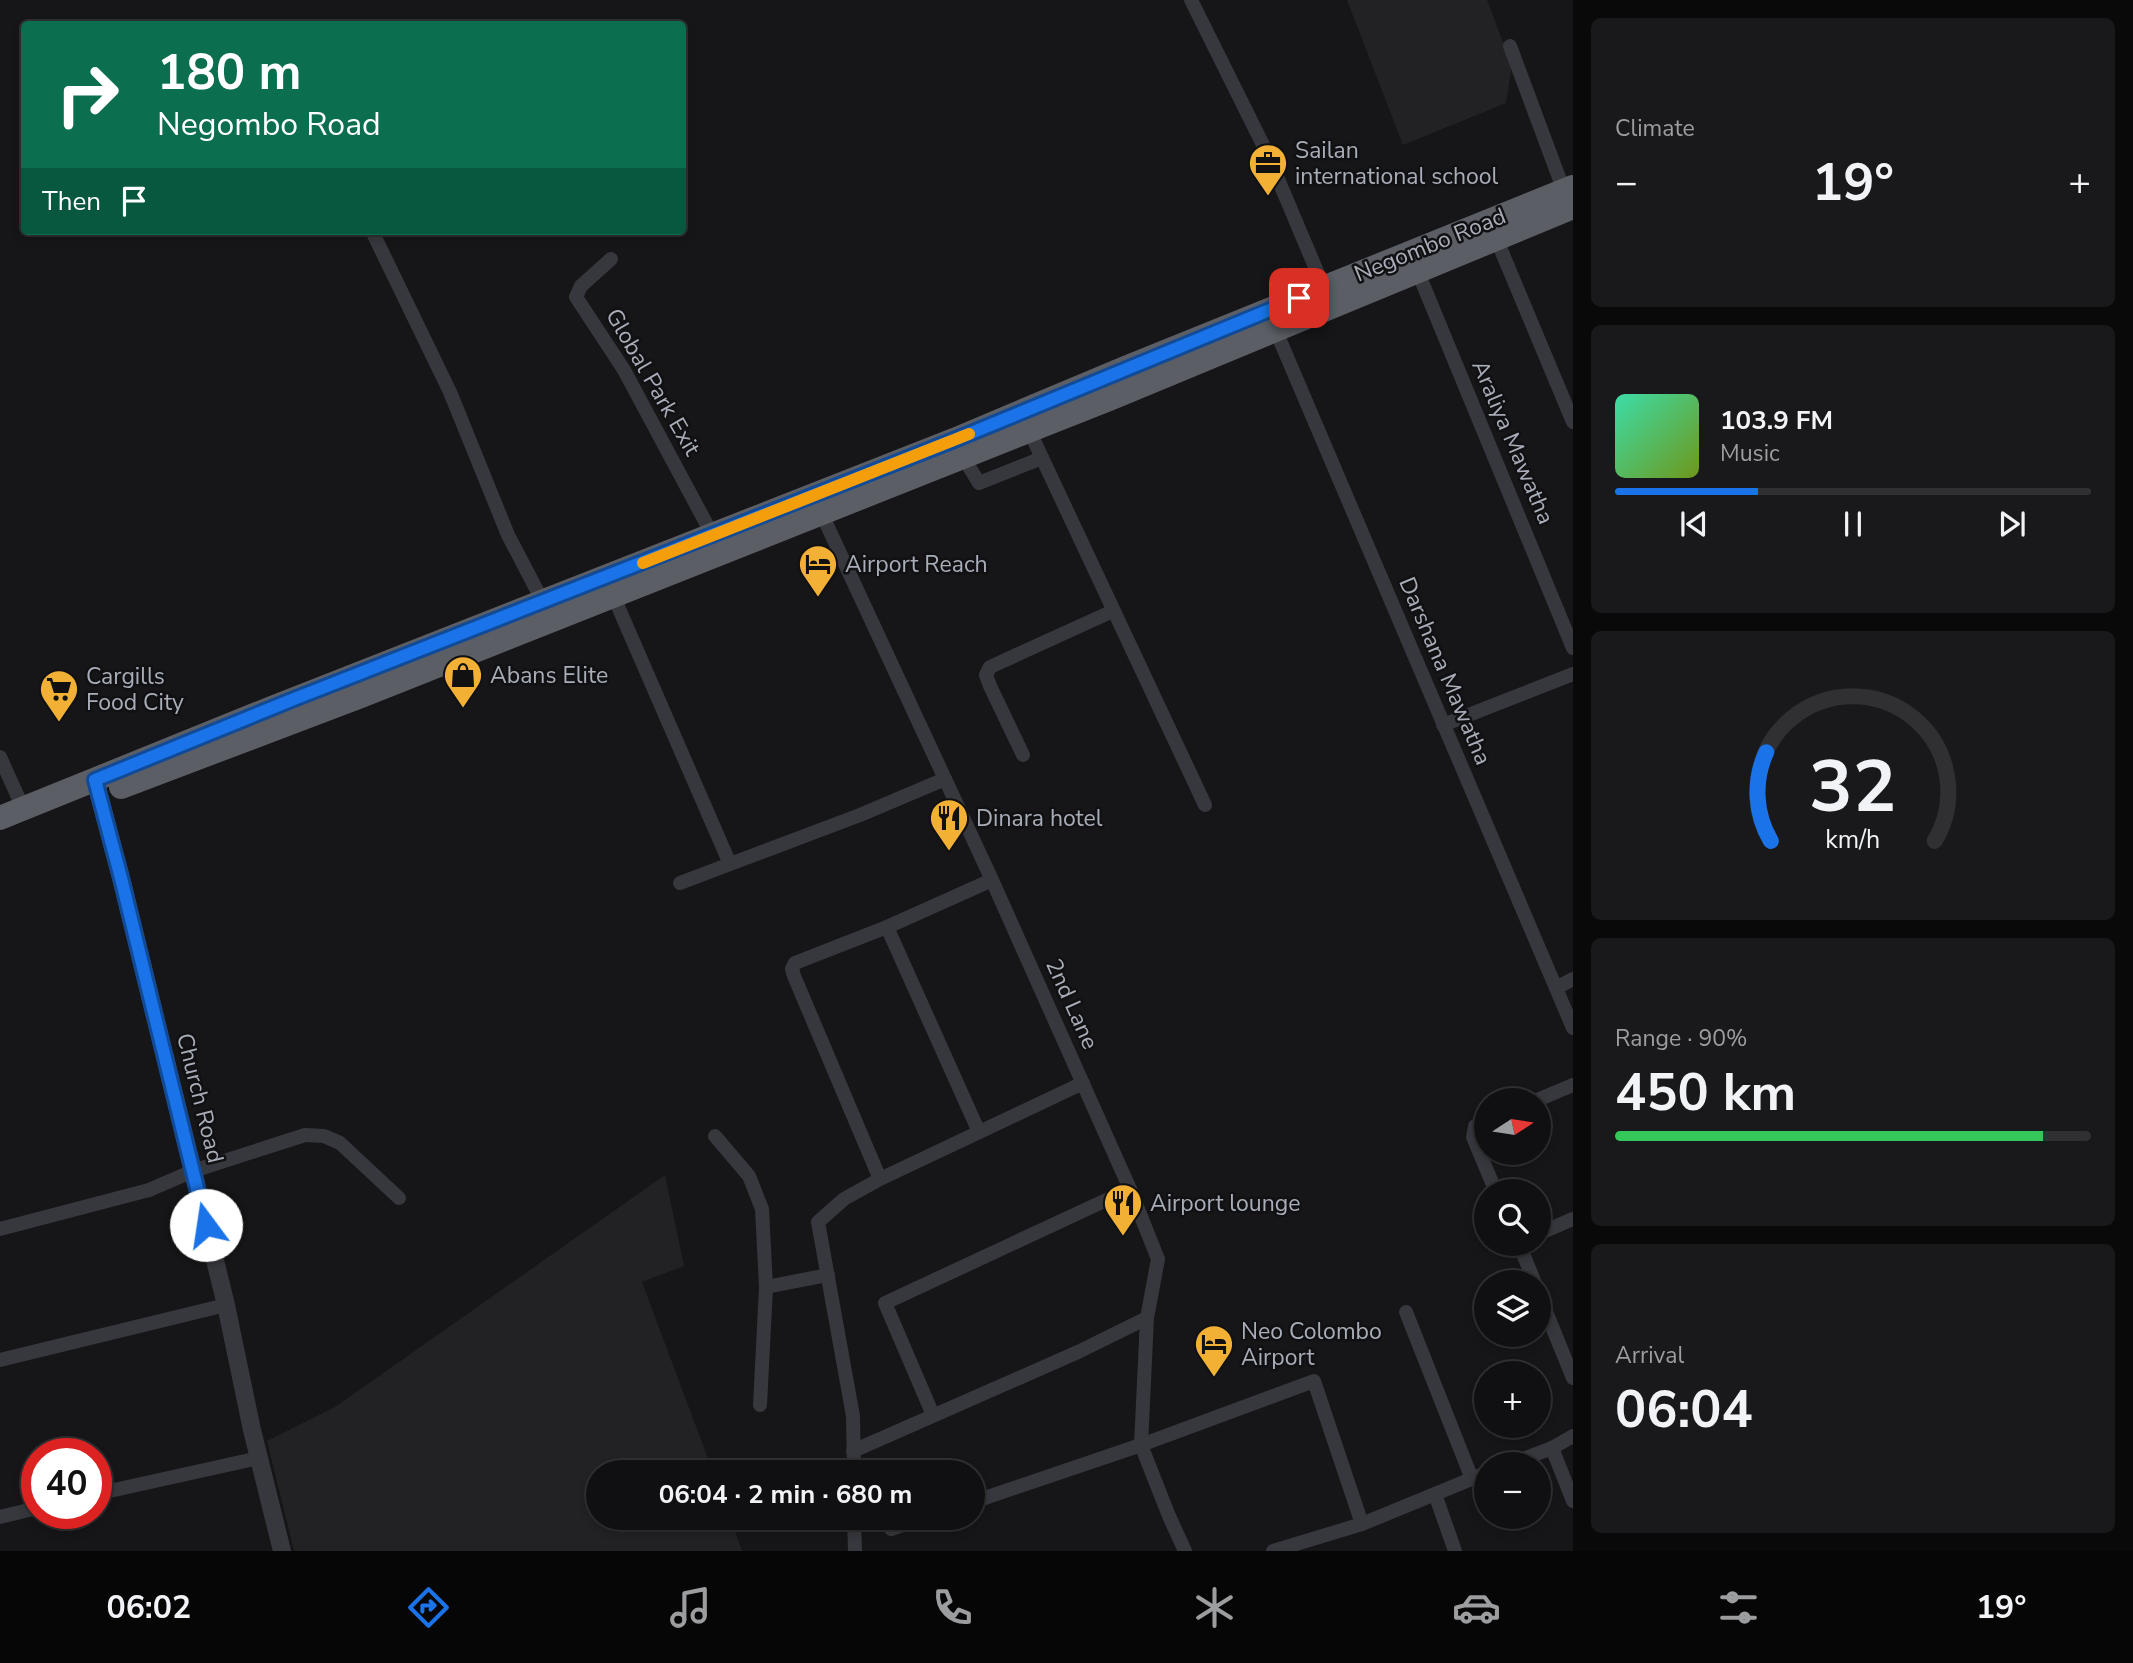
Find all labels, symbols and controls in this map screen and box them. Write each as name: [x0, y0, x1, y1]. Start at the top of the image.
text: 180 m: [157, 39, 301, 106]
icon: right: [42, 49, 133, 140]
text: Negombo Road: [157, 103, 381, 146]
text: Climate: [1615, 113, 1695, 144]
place label: Sailan international school: [1295, 135, 1499, 192]
office icon: Sailan international school: [1247, 142, 1289, 197]
text: 19°: [1812, 147, 1894, 218]
text: −: [1615, 157, 1638, 208]
text: +: [2068, 157, 2091, 208]
icon: arrive: [115, 182, 153, 220]
text: Then: [42, 184, 101, 219]
street label: Negombo Road: [1350, 201, 1510, 289]
pin: [1269, 268, 1329, 328]
icon: arrive: [1280, 279, 1318, 317]
street label: Global Park Exit: [598, 303, 708, 462]
street label: Araliya Mawatha: [1464, 355, 1562, 529]
text: 103.9 FM: [1720, 403, 1833, 438]
text: Music: [1720, 438, 1780, 469]
icon: previous: [1675, 505, 1713, 543]
icon: pause: [1834, 505, 1872, 543]
icon: next: [1993, 505, 2031, 543]
hotel icon: Airport Reach: [797, 543, 839, 598]
place label: Airport Reach: [845, 549, 988, 580]
street label: Darshana Mawatha: [1391, 572, 1499, 770]
shop icon: Abans Elite: [442, 654, 484, 709]
place label: Abans Elite: [490, 660, 608, 691]
place label: Cargills Food City: [86, 661, 184, 718]
supermarket icon: Cargills Food City: [38, 668, 80, 723]
text: 32: [1809, 738, 1897, 838]
restaurant icon: Dinara hotel: [928, 797, 970, 852]
place label: Dinara hotel: [976, 803, 1103, 834]
text: km/h: [1825, 823, 1881, 857]
street label: 2nd Lane: [1038, 954, 1106, 1054]
text: Range · 90%: [1615, 1023, 1747, 1054]
street label: Church Road: [169, 1030, 231, 1166]
text: 450 km: [1615, 1057, 1796, 1128]
north arrow: [1474, 1088, 1550, 1166]
map controls: [1474, 1088, 1551, 1529]
button: search: [1474, 1179, 1551, 1256]
restaurant icon: Airport lounge: [1102, 1182, 1144, 1237]
position arrow: [169, 1188, 243, 1262]
place label: Airport lounge: [1150, 1188, 1301, 1219]
button: layers: [1474, 1270, 1551, 1347]
place label: Neo Colombo Airport: [1241, 1316, 1382, 1373]
hotel icon: Neo Colombo Airport: [1193, 1323, 1235, 1378]
text: Arrival: [1615, 1340, 1684, 1371]
button: +: [1474, 1361, 1551, 1438]
text: 06:04: [1615, 1374, 1753, 1445]
speed limit sign: 40: [21, 1438, 112, 1529]
button: −: [1474, 1452, 1551, 1529]
text: 06:04 · 2 min · 680 m: [659, 1477, 912, 1512]
icon: directions: [404, 1583, 453, 1632]
icon: music: [666, 1583, 715, 1632]
icon: phone: [928, 1583, 977, 1632]
icon: climate: [1190, 1583, 1239, 1632]
icon: car: [1452, 1583, 1501, 1632]
icon: filters: [1714, 1583, 1763, 1632]
text: 06:02: [106, 1586, 191, 1629]
text: 19°: [1976, 1586, 2026, 1629]

